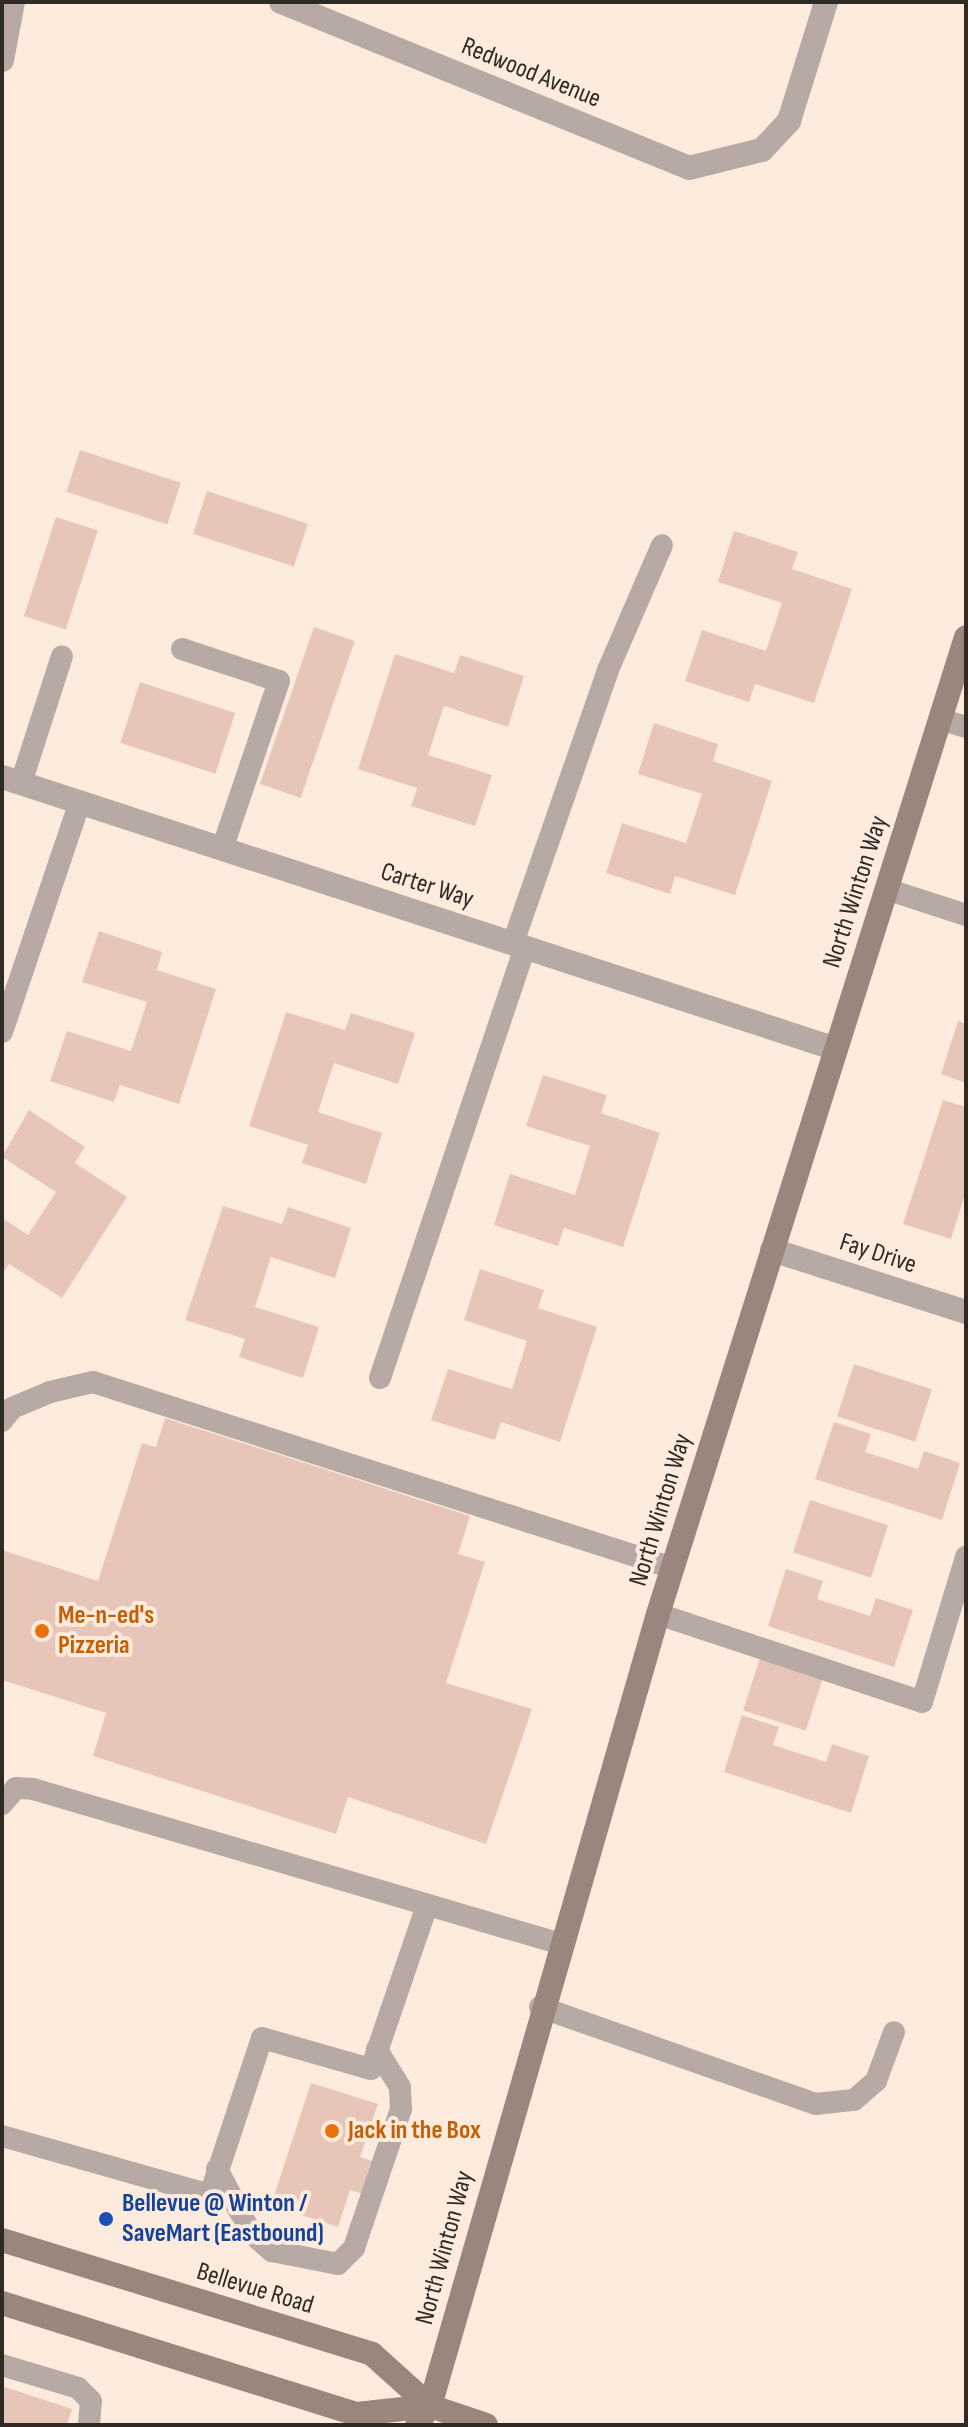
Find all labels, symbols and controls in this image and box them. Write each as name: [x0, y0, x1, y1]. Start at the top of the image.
street label: Redwood Avenue: [457, 31, 605, 115]
street label: North Winton Way: [817, 812, 895, 972]
street label: Carter Way: [377, 856, 477, 916]
street label: Fay Drive: [836, 1227, 920, 1281]
street label: North Winton Way: [623, 1430, 699, 1590]
place label: Me-n-ed's Pizzeria: [58, 1600, 154, 1662]
marker: Me-n-ed's Pizzeria: [33, 1622, 51, 1640]
place label: Jack in the Box: [348, 2115, 481, 2147]
marker: Jack in the Box: [323, 2122, 341, 2140]
street label: North Winton Way: [409, 2168, 481, 2328]
place label: Bellevue @ Winton / SaveMart (Eastbound): [122, 2188, 324, 2250]
marker: Bellevue @ Winton / SaveMart (Eastbound): [97, 2210, 115, 2228]
street label: Bellevue Road: [193, 2256, 317, 2322]

